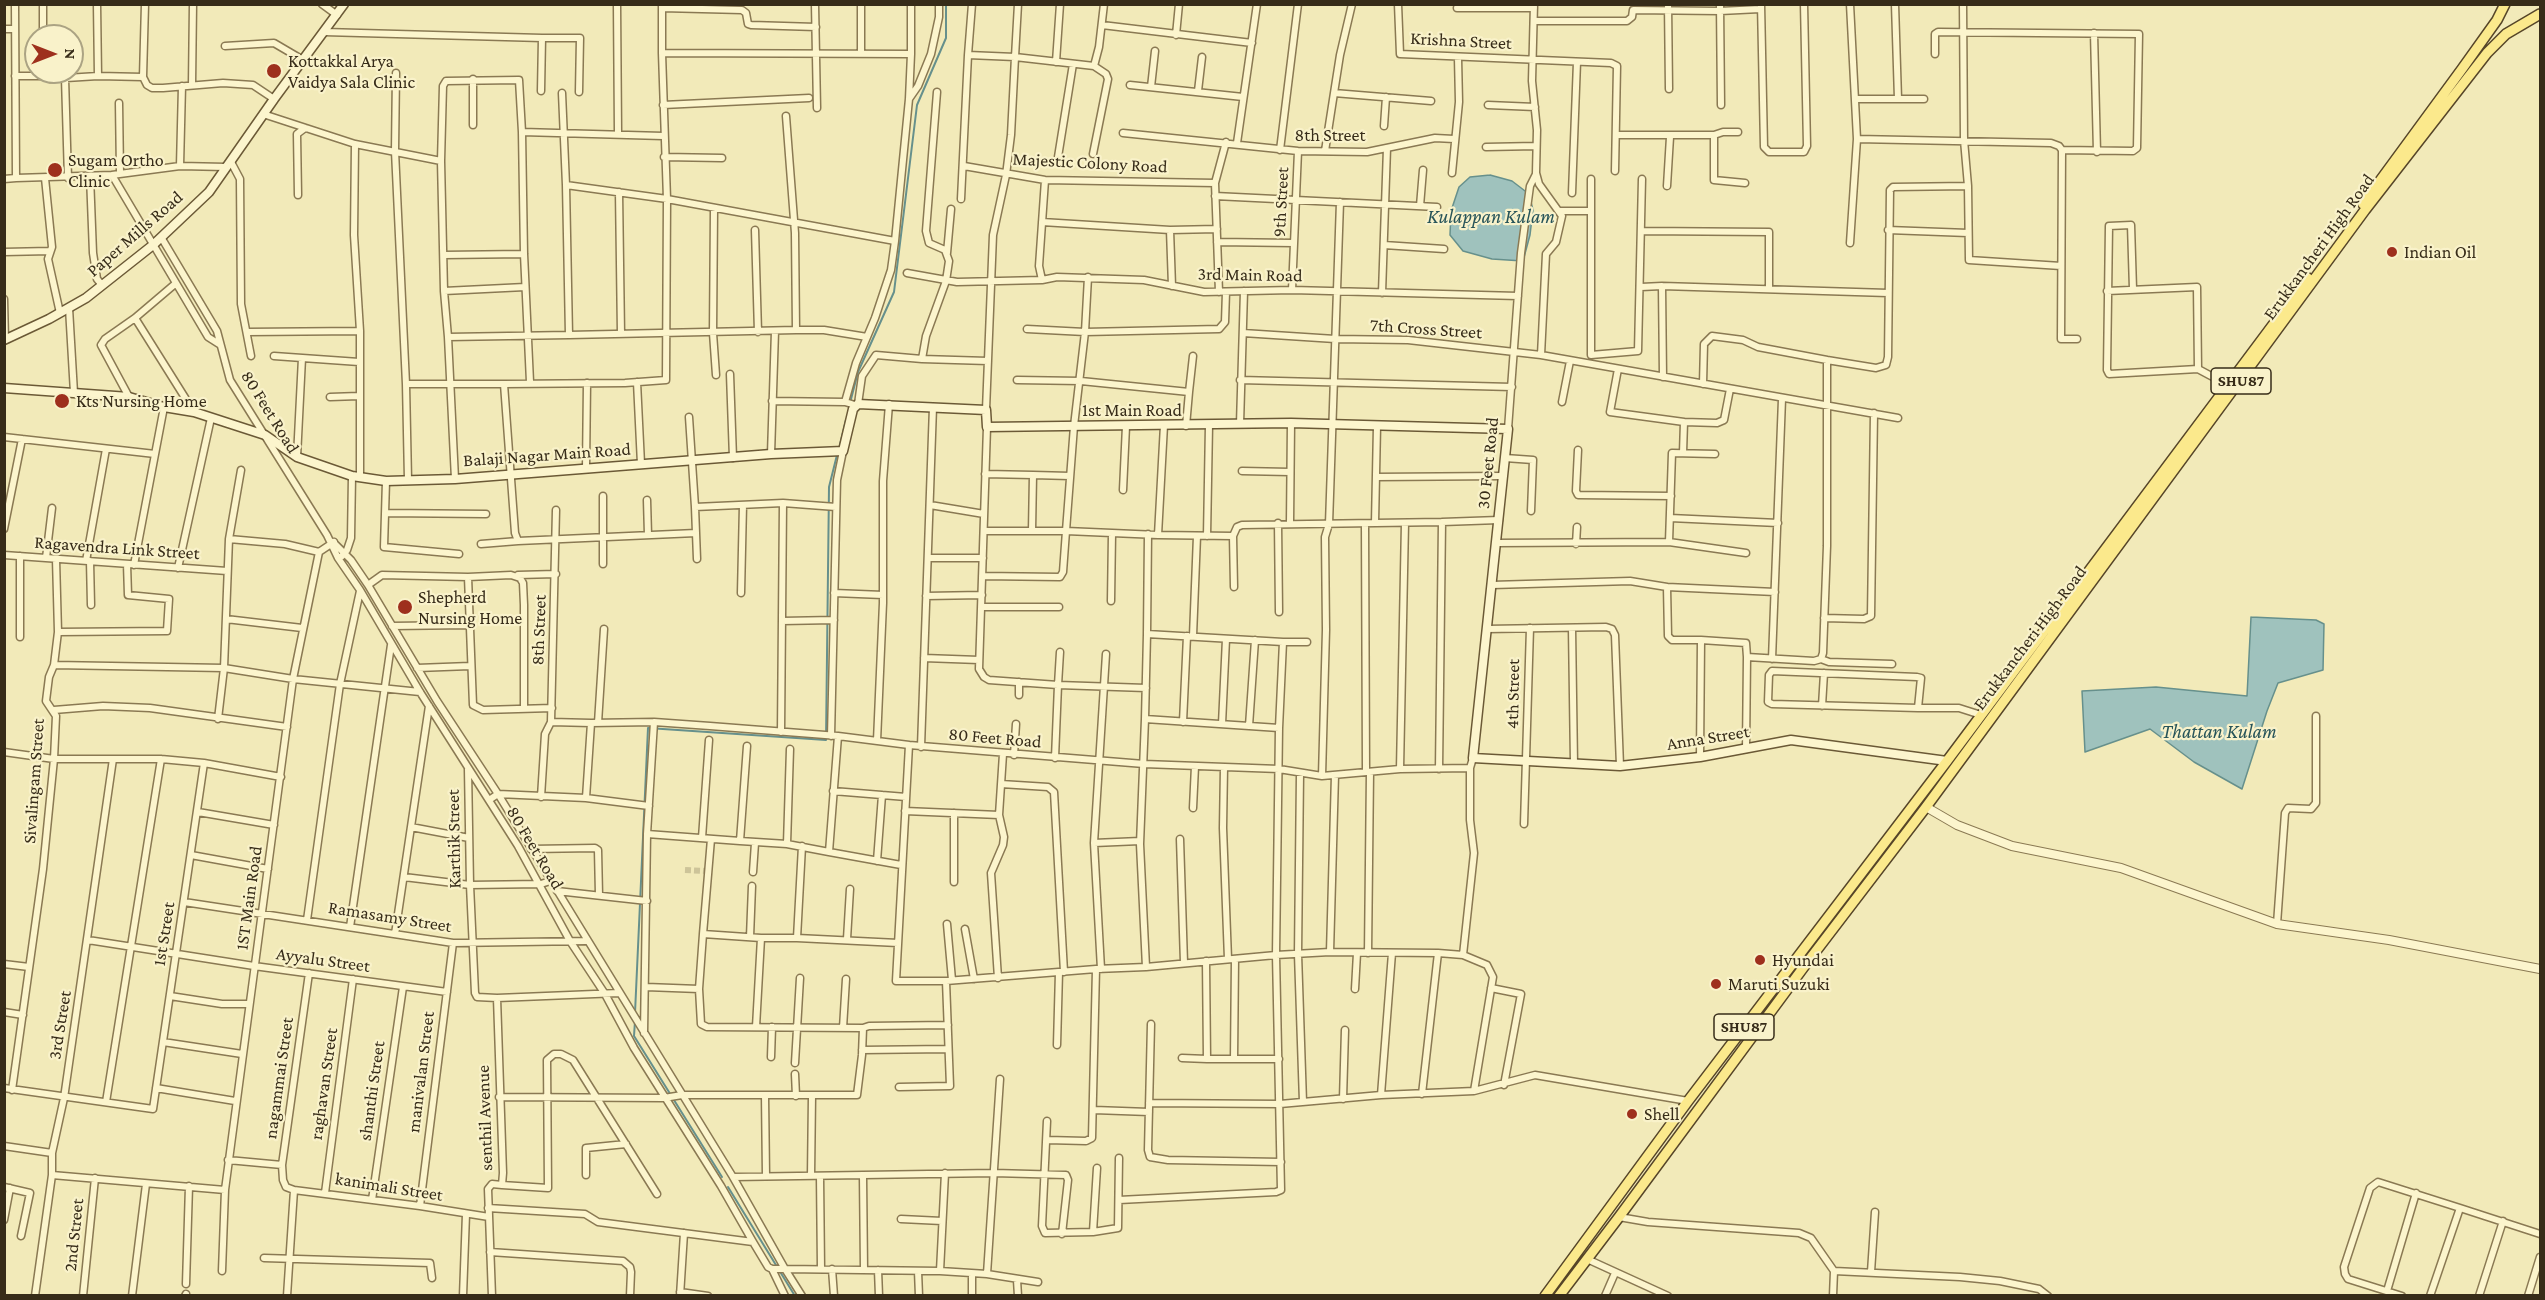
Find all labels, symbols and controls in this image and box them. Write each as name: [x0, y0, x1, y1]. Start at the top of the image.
north arrow: [24, 24, 84, 84]
street label: Krishna Street: [1410, 28, 1512, 54]
text: N: [62, 49, 79, 59]
place label: Kottakkal Arya Vaidya Sala Clinic: [288, 50, 415, 92]
marker: Kottakkal Arya Vaidya Sala Clinic: [265, 62, 283, 80]
street label: 8th Street: [1295, 124, 1365, 146]
street label: Majestic Colony Road: [1012, 148, 1168, 178]
place label: Sugam Ortho Clinic: [68, 149, 164, 192]
marker: Sugam Ortho Clinic: [46, 161, 64, 179]
street label: 9th Street: [1268, 166, 1294, 238]
street label: Erukkancheri High Road: [2259, 170, 2379, 324]
street label: Paper Mills Road: [83, 186, 187, 282]
water label: Kulappan Kulam: [1427, 205, 1555, 229]
place label: Indian Oil: [2404, 241, 2476, 263]
marker: Indian Oil: [2385, 245, 2399, 259]
street label: 3rd Main Road: [1197, 263, 1303, 287]
street label: 7th Cross Street: [1369, 314, 1483, 344]
street label: 80 Feet Road: [236, 367, 304, 457]
road number: SHU87: [2211, 368, 2271, 394]
place label: Kts Nursing Home: [76, 390, 207, 412]
marker: Kts Nursing Home: [53, 392, 71, 410]
street label: 1st Main Road: [1082, 399, 1182, 421]
street label: 30 Feet Road: [1472, 416, 1504, 510]
street label: Balaji Nagar Main Road: [462, 438, 632, 472]
street label: Ragavendra Link Street: [34, 531, 200, 565]
street label: Erukkancheri High Road: [1969, 562, 2091, 714]
place label: Shepherd Nursing Home: [418, 586, 522, 628]
street label: 8th Street: [527, 594, 551, 666]
marker: Shepherd Nursing Home: [396, 598, 414, 616]
street label: 4th Street: [1502, 659, 1524, 729]
street label: Sivalingam Street: [19, 718, 49, 844]
water label: Thattan Kulam: [2161, 720, 2277, 744]
street label: Anna Street: [1665, 721, 1751, 755]
street label: 80 Feet Road: [948, 723, 1042, 753]
street label: Karthik Street: [442, 789, 466, 889]
street label: 80 Feet Road: [502, 802, 568, 894]
street label: 1ST Main Road: [231, 845, 267, 951]
street label: Ramasamy Street: [327, 897, 453, 937]
street label: 1st Street: [148, 900, 180, 968]
street label: Ayyalu Street: [275, 943, 371, 977]
place label: Hyundai: [1772, 949, 1834, 971]
marker: Hyundai: [1753, 953, 1767, 967]
place label: Maruti Suzuki: [1728, 973, 1830, 995]
marker: Maruti Suzuki: [1709, 977, 1723, 991]
street label: 3rd Street: [44, 989, 76, 1061]
street label: manivalan Street: [403, 1010, 439, 1134]
road number: SHU87: [1714, 1014, 1774, 1040]
street label: nagammai Street: [260, 1016, 298, 1140]
street label: raghavan Street: [305, 1027, 343, 1141]
street label: shanthi Street: [354, 1040, 390, 1142]
street label: senthil Avenue: [472, 1065, 498, 1171]
place label: Shell: [1644, 1103, 1679, 1125]
marker: Shell: [1625, 1107, 1639, 1121]
street label: kanimali Street: [333, 1168, 445, 1206]
street label: 2nd Street: [59, 1197, 89, 1273]

